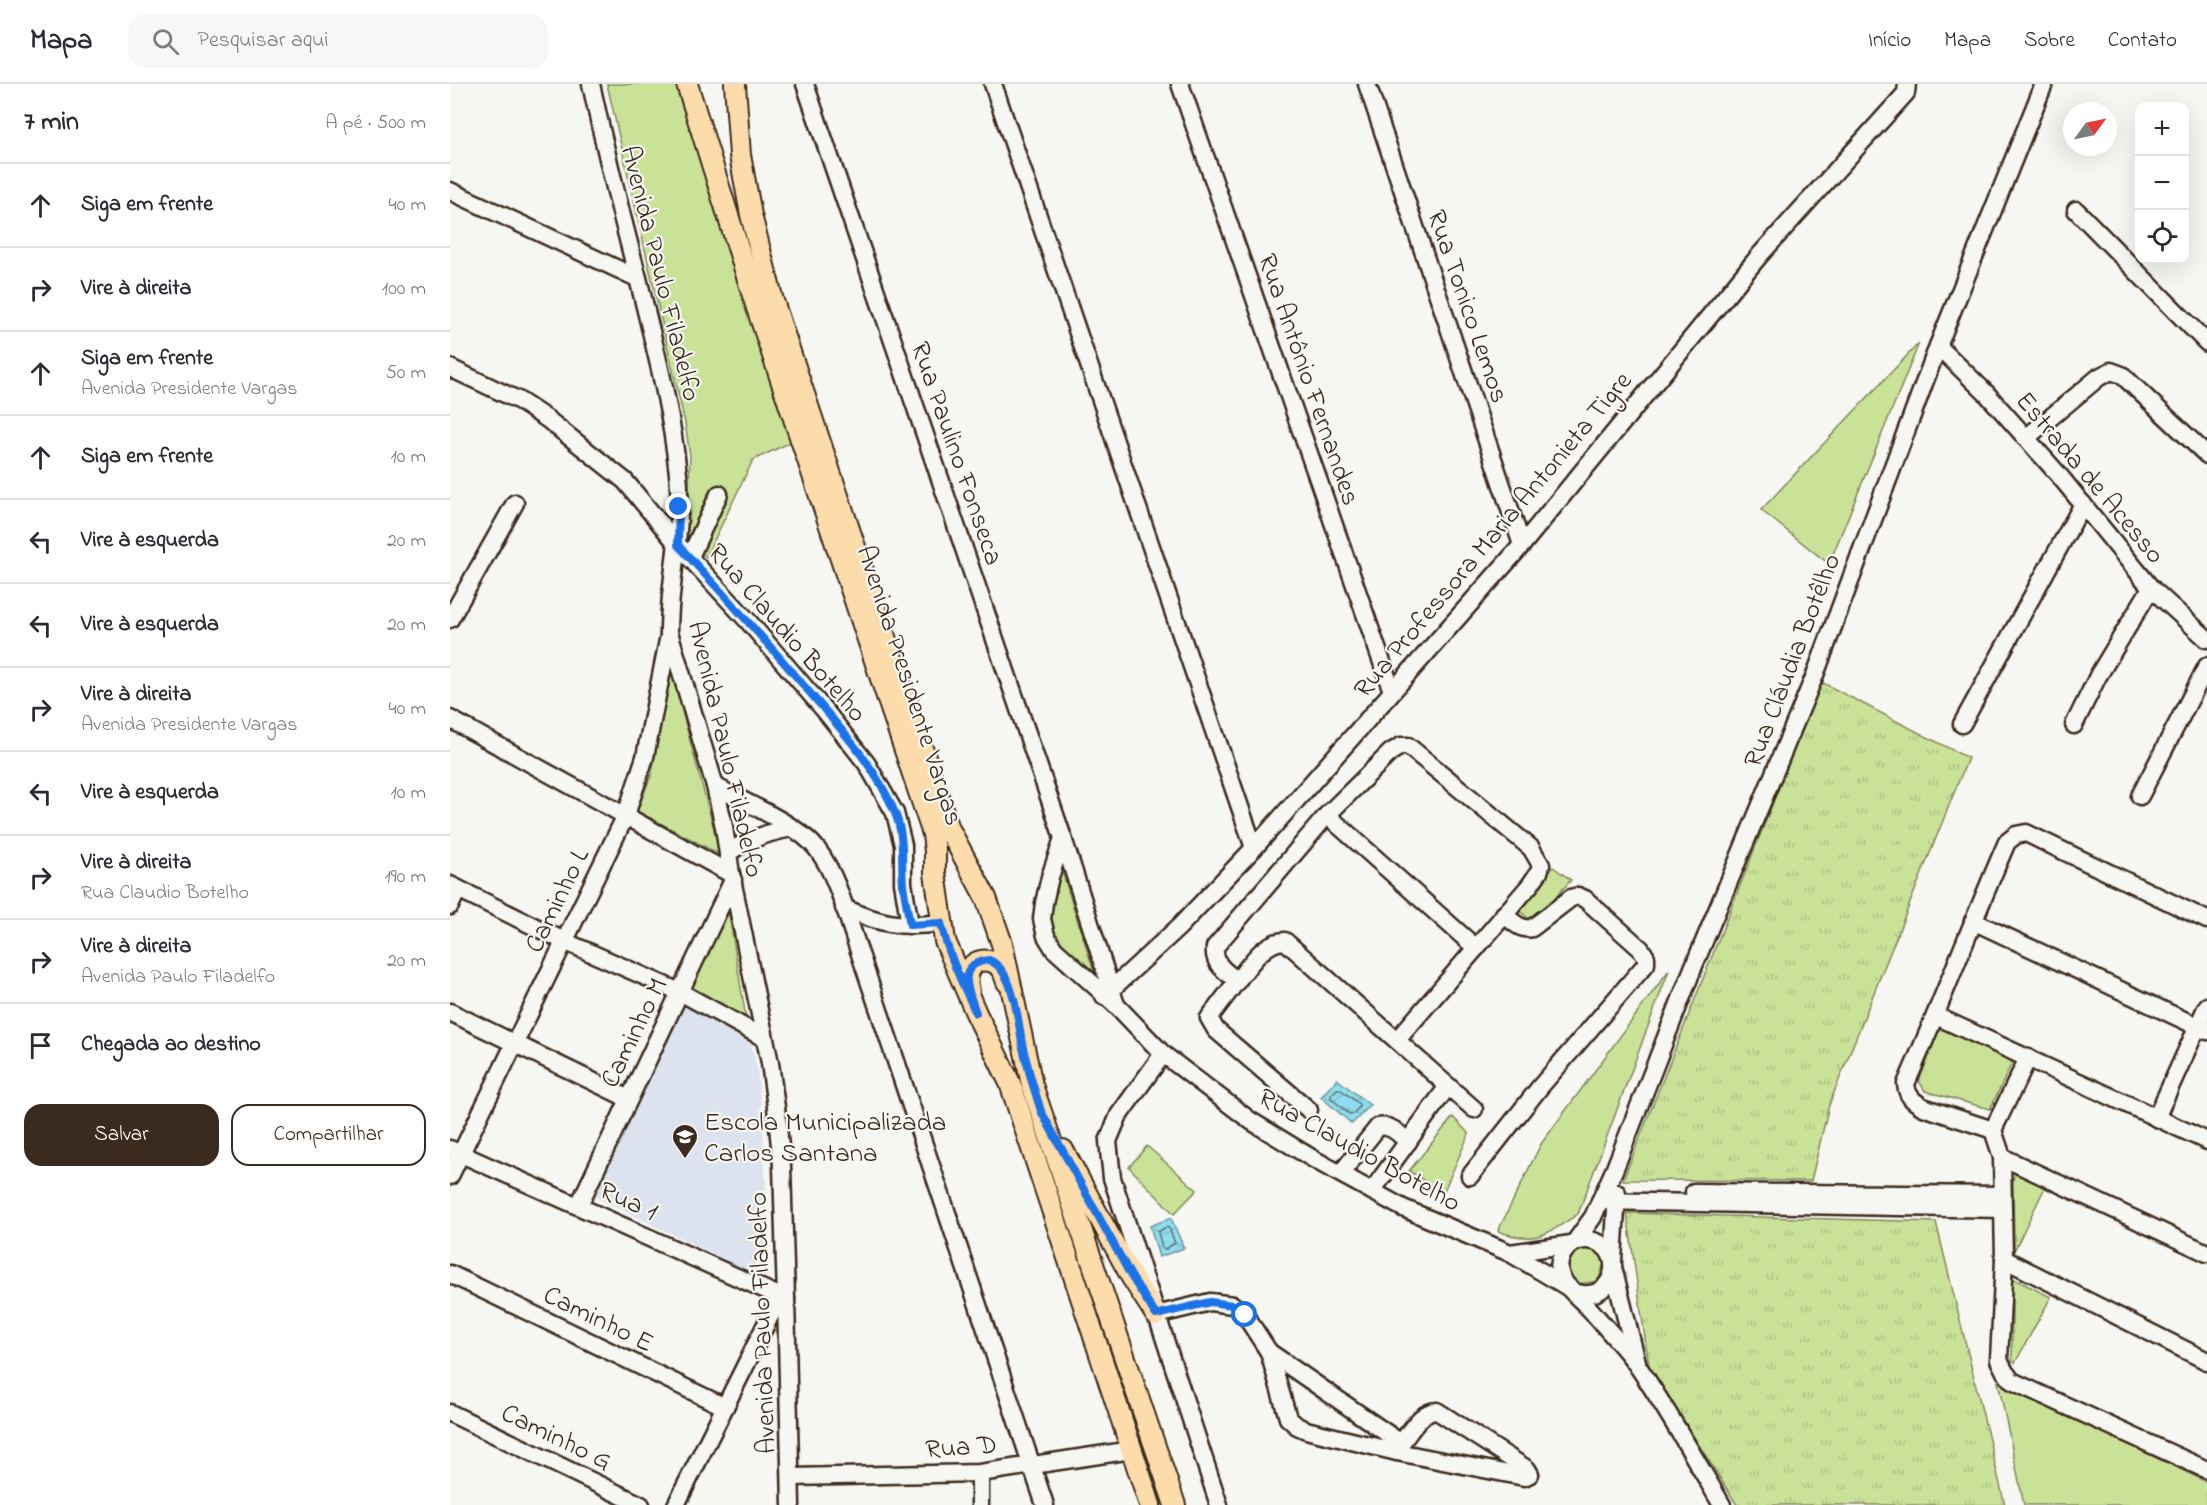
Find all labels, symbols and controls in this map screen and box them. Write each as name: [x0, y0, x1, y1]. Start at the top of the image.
search box: [128, 14, 548, 68]
text: Mapa: [30, 21, 92, 62]
icon: search: [149, 25, 182, 58]
text: Pesquisar aqui: [197, 25, 328, 57]
text: Início: [1868, 26, 1911, 56]
text: Mapa: [1944, 26, 1991, 56]
text: Sobre: [2024, 26, 2075, 56]
text: Contato: [2108, 26, 2177, 56]
north arrow: [2063, 102, 2117, 156]
map controls: [2135, 102, 2189, 264]
button: +: [2135, 102, 2189, 156]
text: 7 min: [24, 104, 79, 142]
text: A pé · 500 m: [325, 109, 426, 138]
street label: Avenida Paulo Filadelfo: [609, 142, 710, 406]
button: −: [2135, 156, 2189, 210]
icon: ahead: [24, 189, 57, 222]
text: Siga em frente: [81, 189, 213, 221]
text: 40 m: [389, 191, 426, 220]
street label: Rua Tonico Lemos: [1415, 205, 1518, 409]
button: locate: [2135, 210, 2189, 264]
street label: Rua Antônio Fernandes: [1246, 249, 1369, 511]
icon: right: [24, 273, 57, 306]
text: Vire à direita: [81, 273, 191, 305]
text: 100 m: [382, 275, 426, 304]
street label: Rua Paulino Fonseca: [899, 337, 1012, 571]
text: Siga em frente: [81, 343, 213, 375]
icon: ahead: [24, 357, 57, 390]
text: 50 m: [385, 359, 426, 388]
street label: Rua Professora Maria Antonieta Tigre: [1345, 363, 1643, 708]
text: Avenida Presidente Vargas: [81, 375, 298, 404]
street label: Estrada de Acesso: [2005, 384, 2173, 573]
icon: ahead: [24, 441, 57, 474]
text: Siga em frente: [81, 441, 213, 473]
text: 10 m: [390, 443, 426, 472]
route end: [665, 493, 691, 519]
icon: left: [24, 525, 57, 558]
text: Vire à esquerda: [81, 525, 219, 557]
text: 20 m: [387, 527, 426, 556]
street label: Rua Claudio Botelho: [697, 535, 875, 732]
street label: Avenida Presidente Vargas: [845, 541, 972, 831]
street label: Rua Cláudia Botêlho: [1735, 548, 1852, 773]
icon: left: [24, 609, 57, 642]
text: Vire à esquerda: [81, 609, 219, 641]
text: 20 m: [387, 611, 426, 640]
street label: Avenida Paulo Filadelfo: [676, 617, 773, 882]
text: Vire à direita: [81, 679, 191, 711]
icon: right: [24, 693, 57, 726]
text: 40 m: [389, 695, 426, 724]
text: Avenida Presidente Vargas: [81, 711, 298, 740]
icon: left: [24, 777, 57, 810]
text: Vire à esquerda: [81, 777, 219, 809]
text: 10 m: [390, 779, 426, 808]
street label: Caminho L: [516, 842, 600, 960]
text: Vire à direita: [81, 847, 191, 879]
icon: right: [24, 861, 57, 894]
text: 190 m: [384, 863, 426, 892]
text: Rua Claudio Botelho: [81, 879, 249, 908]
text: Vire à direita: [81, 931, 191, 963]
icon: right: [24, 945, 57, 978]
text: 20 m: [387, 947, 426, 976]
text: Avenida Paulo Filadelfo: [81, 963, 275, 992]
street label: Caminho M: [592, 971, 679, 1095]
icon: arrive: [24, 1029, 57, 1062]
text: Chegada ao destino: [81, 1029, 261, 1061]
street label: Rua Claudio Botelho: [1250, 1079, 1467, 1223]
button: Salvar: [24, 1104, 219, 1166]
button: Compartilhar: [231, 1104, 426, 1166]
place label: Escola Municipalizada Carlos Santana: [704, 1104, 946, 1174]
school or university icon: Escola Municipalizada Carlos Santana: [670, 1122, 700, 1160]
street label: Rua 1: [593, 1172, 663, 1232]
street label: Avenida Paulo Filadelfo: [739, 1191, 788, 1455]
street label: Caminho E: [536, 1277, 660, 1364]
route start: [1231, 1301, 1257, 1327]
street label: Caminho G: [494, 1395, 618, 1482]
street label: Rua D: [924, 1427, 998, 1470]

